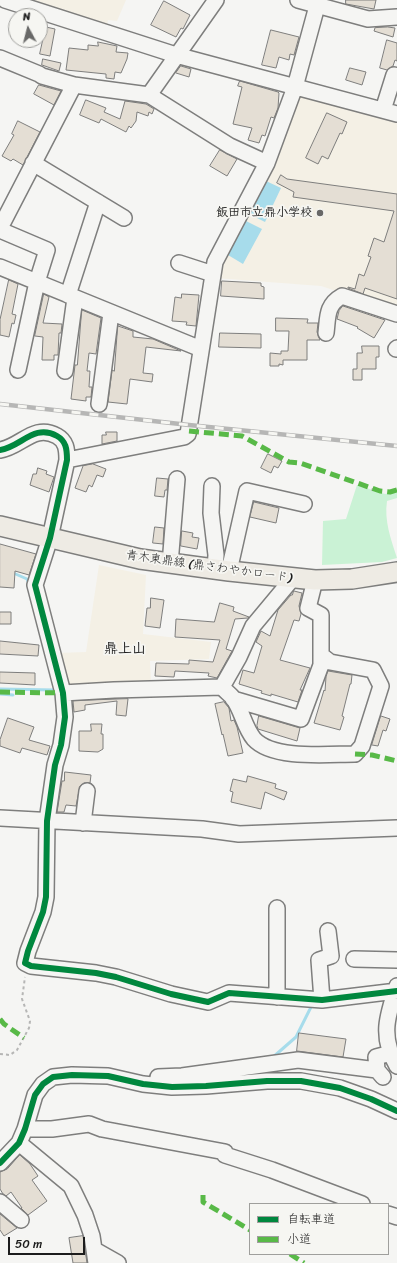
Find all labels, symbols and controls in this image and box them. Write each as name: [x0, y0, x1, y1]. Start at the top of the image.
text: N: [22, 7, 32, 26]
north arrow: [8, 8, 48, 48]
place label: 飯田市立鼎小学校: [216, 206, 312, 220]
marker: 飯田市立鼎小学校: [315, 208, 325, 218]
street label: 青木東鼎線 (鼎さわやかロード): [125, 548, 293, 586]
district label: 鼎上山: [104, 641, 146, 657]
legend: [249, 1203, 389, 1255]
text: 自転車道: [287, 1208, 335, 1230]
text: 小道: [287, 1228, 311, 1250]
scale bar: [10, 1229, 87, 1255]
text: 50 m: [15, 1233, 42, 1255]

